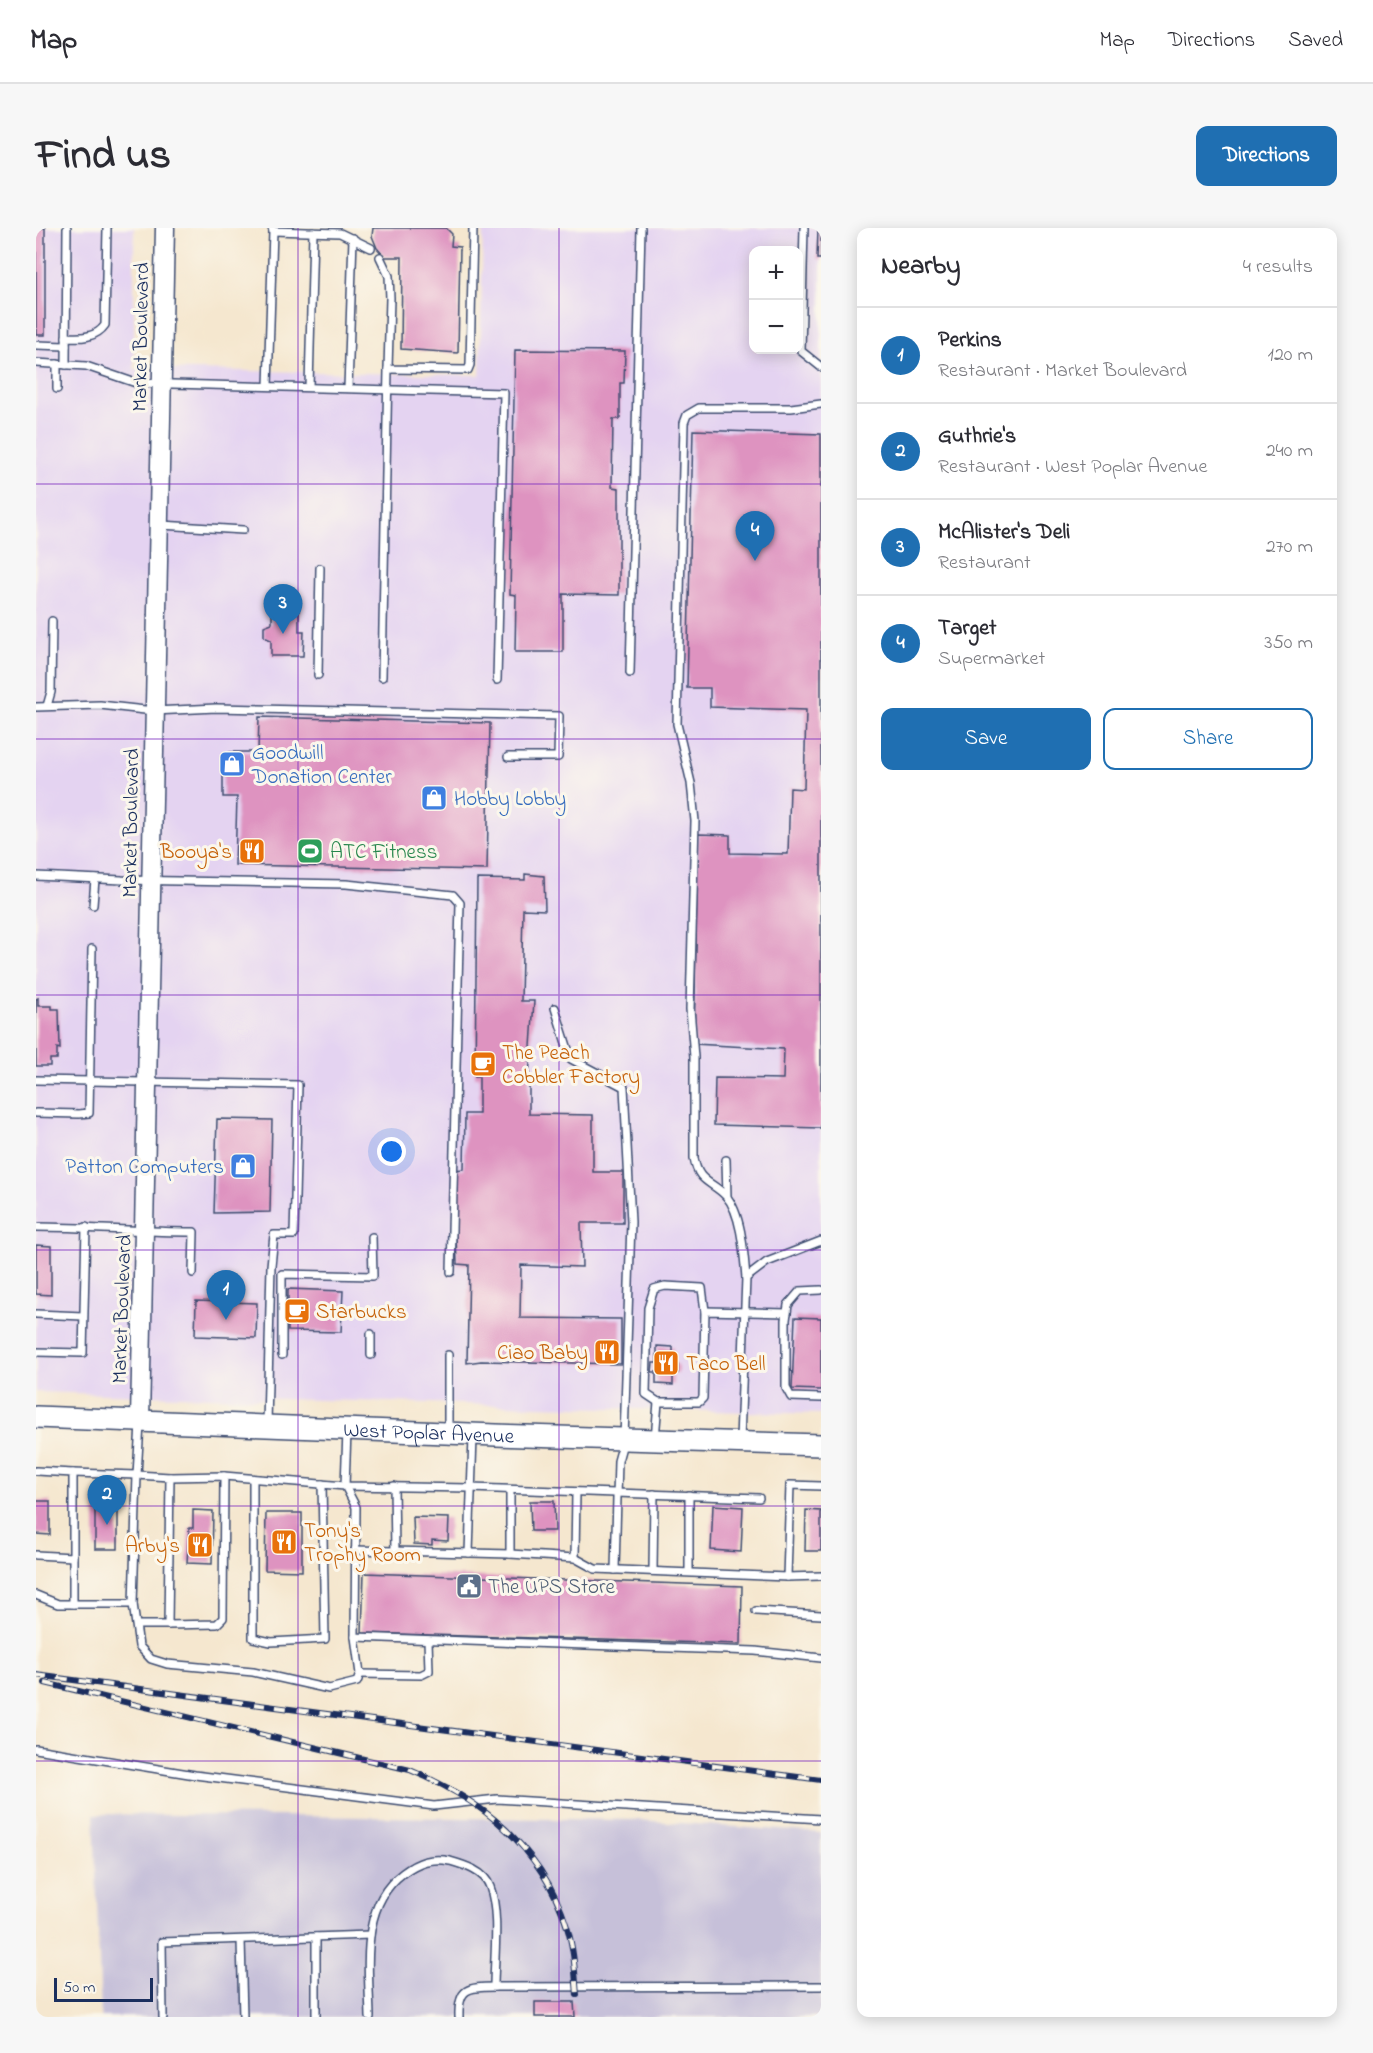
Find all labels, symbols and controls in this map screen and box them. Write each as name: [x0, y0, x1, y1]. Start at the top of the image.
text: Map: [30, 21, 77, 62]
text: Map: [1099, 26, 1135, 56]
text: Directions: [1168, 26, 1255, 56]
text: Saved: [1288, 26, 1343, 56]
text: Find us: [36, 126, 171, 187]
button: Directions: [1196, 126, 1337, 186]
map controls: [749, 246, 803, 354]
button: +: [749, 246, 803, 300]
text: Nearby: [881, 248, 960, 286]
text: 4 results: [1243, 253, 1313, 282]
street label: Market Boulevard: [126, 262, 158, 412]
button: −: [749, 300, 803, 354]
text: Perkins: [938, 325, 1002, 357]
text: 1: [897, 341, 904, 370]
text: 120 m: [1268, 341, 1313, 370]
text: Restaurant · Market Boulevard: [938, 357, 1187, 386]
text: Guthrie's: [938, 421, 1016, 453]
text: 2: [896, 437, 905, 466]
text: 240 m: [1266, 437, 1313, 466]
text: Restaurant · West Poplar Avenue: [938, 453, 1208, 482]
pin: 4: [736, 512, 774, 561]
text: McAlister's Deli: [938, 517, 1070, 549]
text: 3: [896, 533, 905, 562]
text: 270 m: [1266, 533, 1313, 562]
text: Restaurant: [938, 549, 1031, 578]
pin: 3: [264, 584, 302, 634]
text: Target: [938, 613, 996, 645]
text: 4: [896, 629, 905, 658]
text: 350 m: [1264, 629, 1313, 658]
text: Supermarket: [938, 645, 1045, 674]
button: Save: [881, 708, 1091, 770]
button: Share: [1103, 708, 1313, 770]
place label: Goodwill Donation Center: [251, 739, 392, 793]
street label: Market Boulevard: [116, 748, 148, 898]
shop icon: Goodwill Donation Center: [217, 749, 247, 779]
shop icon: Hobby Lobby: [419, 783, 449, 813]
place label: Hobby Lobby: [454, 785, 566, 817]
restaurant icon: Booya's: [237, 836, 267, 866]
sports icon: ATC Fitness: [295, 836, 325, 866]
place label: Booya's: [159, 838, 232, 870]
place label: ATC Fitness: [330, 838, 437, 868]
place label: The Peach Cobbler Factory: [502, 1039, 640, 1095]
cafe icon: The Peach Cobbler Factory: [468, 1049, 498, 1079]
your location: [377, 1137, 406, 1166]
shop icon: Patton Computers: [228, 1151, 258, 1181]
place label: Patton Computers: [65, 1153, 224, 1183]
street label: Market Boulevard: [105, 1234, 141, 1384]
pin: 1: [206, 1270, 246, 1320]
cafe icon: Starbucks: [282, 1296, 312, 1326]
place label: Starbucks: [316, 1298, 407, 1328]
restaurant icon: Ciao Baby: [592, 1337, 622, 1367]
place label: Ciao Baby: [497, 1339, 588, 1371]
restaurant icon: Taco Bell: [651, 1348, 681, 1378]
place label: Taco Bell: [686, 1350, 765, 1380]
street label: West Poplar Avenue: [343, 1416, 515, 1453]
pin: 2: [88, 1476, 126, 1525]
place label: Tony's Trophy Room: [304, 1517, 421, 1573]
restaurant icon: Tony's Trophy Room: [269, 1527, 299, 1557]
restaurant icon: Arby's: [185, 1530, 215, 1560]
place label: Arby's: [125, 1532, 180, 1564]
public building icon: The UPS Store: [454, 1571, 484, 1601]
place label: The UPS Store: [488, 1573, 616, 1603]
scale bar: [54, 1975, 153, 2002]
text: 50 m: [63, 1976, 95, 2000]

